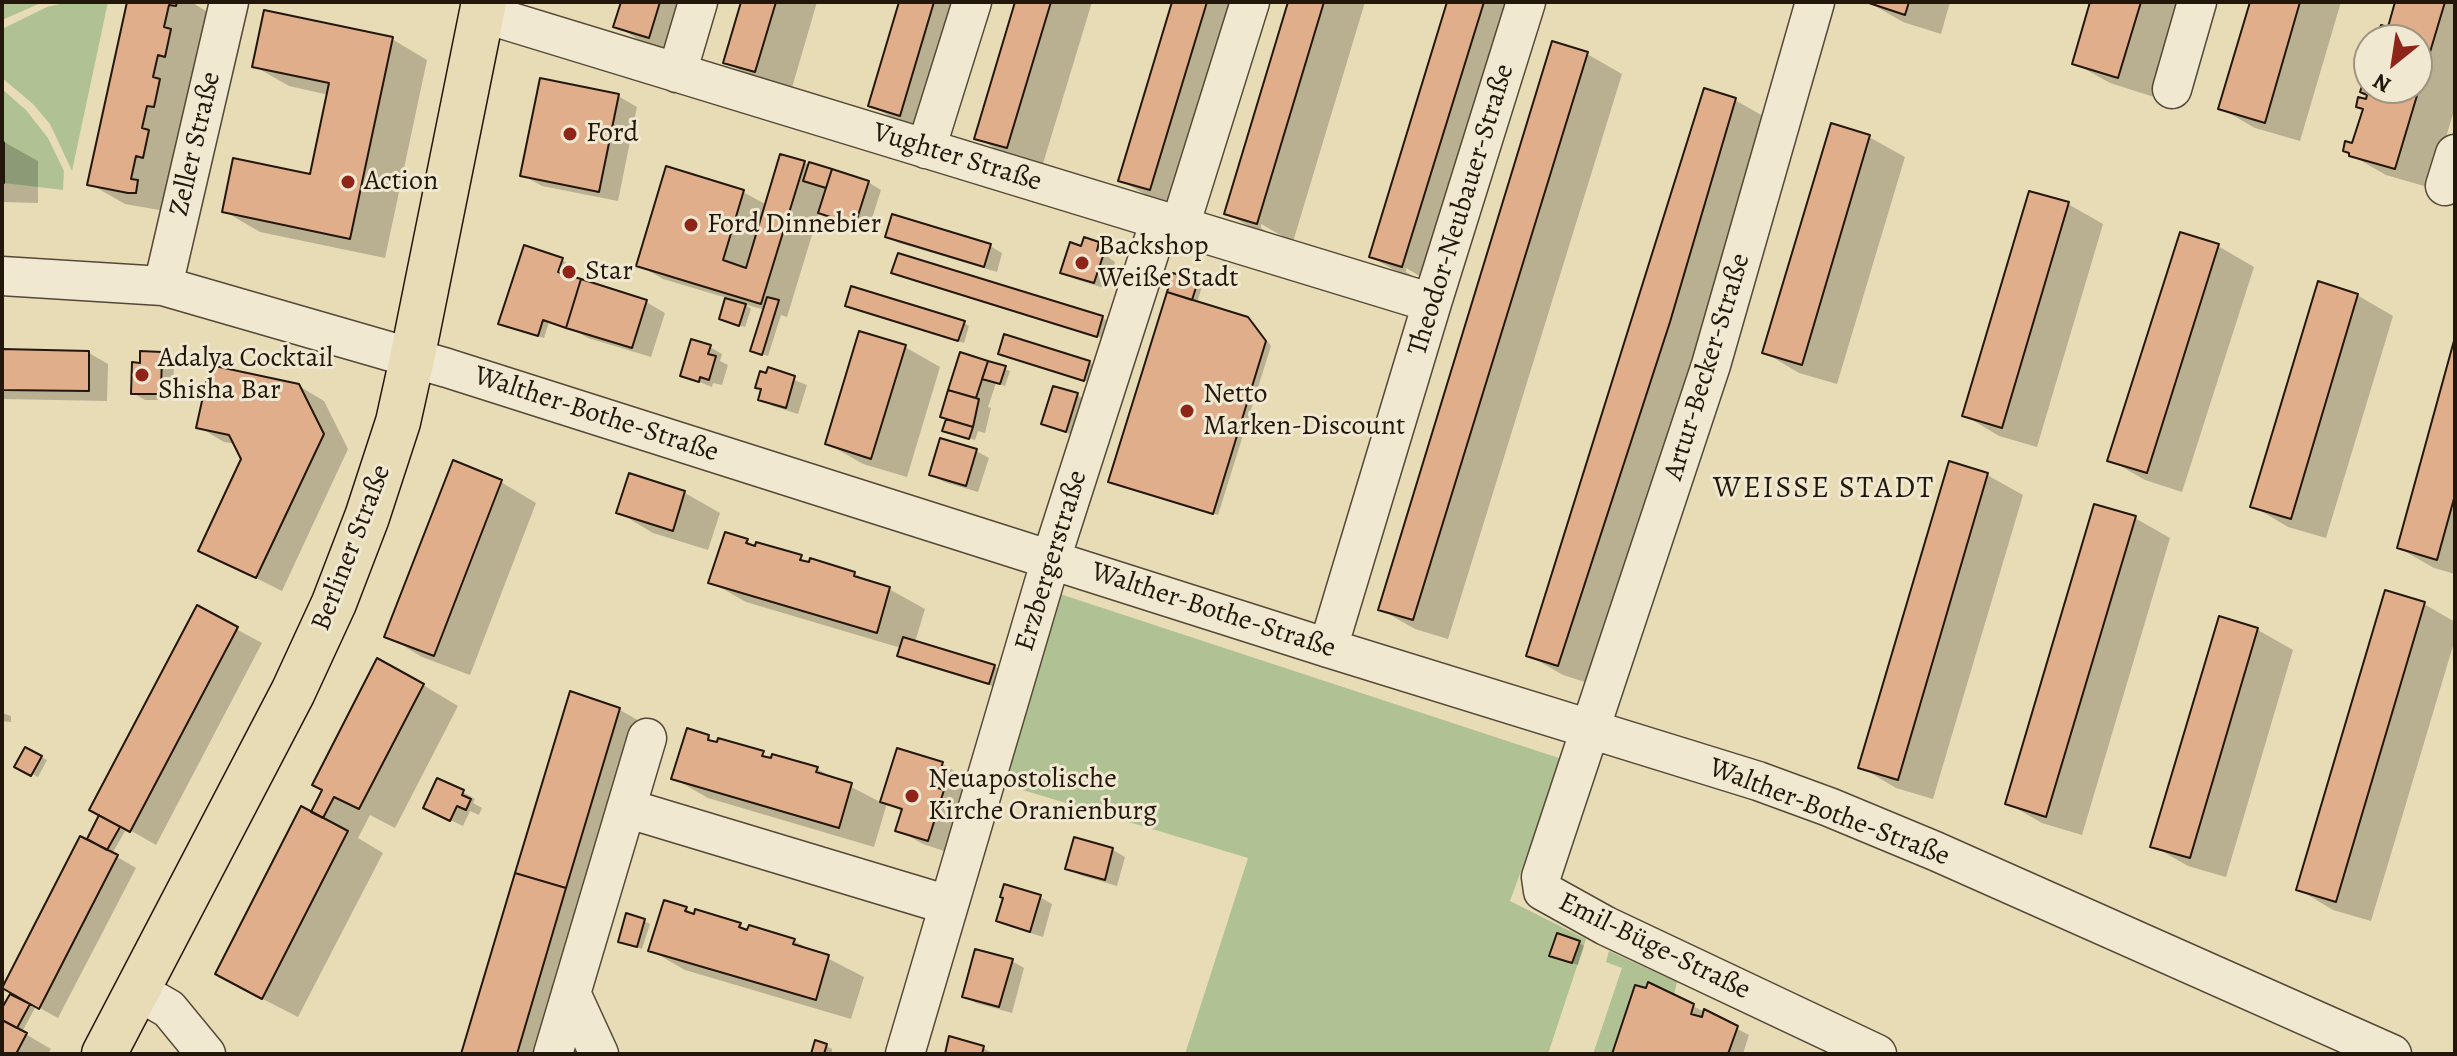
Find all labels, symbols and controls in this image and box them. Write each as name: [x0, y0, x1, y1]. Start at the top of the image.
north arrow: [2353, 24, 2433, 104]
street label: Theodor-Neubauer-Straße: [1402, 60, 1522, 360]
text: N: [2368, 66, 2396, 100]
street label: Zeller Straße: [163, 69, 229, 219]
street label: Vughter Straße: [869, 116, 1045, 200]
place label: Ford: [586, 117, 638, 151]
marker: Ford: [561, 125, 579, 143]
place label: Action: [364, 165, 438, 199]
marker: Action: [339, 173, 357, 191]
place label: Ford Dinnebier: [707, 208, 881, 242]
marker: Ford Dinnebier: [682, 216, 700, 234]
place label: Backshop Weiße Stadt: [1098, 230, 1238, 296]
street label: Artur-Becker-Straße: [1658, 250, 1758, 484]
marker: Backshop Weiße Stadt: [1073, 254, 1091, 272]
place label: Star: [585, 255, 633, 289]
marker: Star: [560, 263, 578, 281]
place label: Adalya Cocktail Shisha Bar: [158, 342, 333, 408]
street label: Walther-Bothe-Straße: [470, 360, 722, 470]
marker: Adalya Cocktail Shisha Bar: [133, 366, 151, 384]
place label: Netto Marken-Discount: [1203, 378, 1405, 444]
marker: Netto Marken-Discount: [1178, 402, 1196, 420]
street label: Berliner Straße: [305, 460, 399, 636]
street label: Erzbergerstraße: [1009, 467, 1095, 655]
district label: WEISSE STADT: [1713, 472, 1935, 508]
street label: Walther-Bothe-Straße: [1087, 556, 1339, 666]
street label: Walther-Bothe-Straße: [1704, 752, 1954, 874]
place label: Neuapostolische Kirche Oranienburg: [928, 763, 1157, 829]
marker: Neuapostolische Kirche Oranienburg: [903, 787, 921, 805]
street label: Emil-Büge-Straße: [1553, 886, 1755, 1008]

